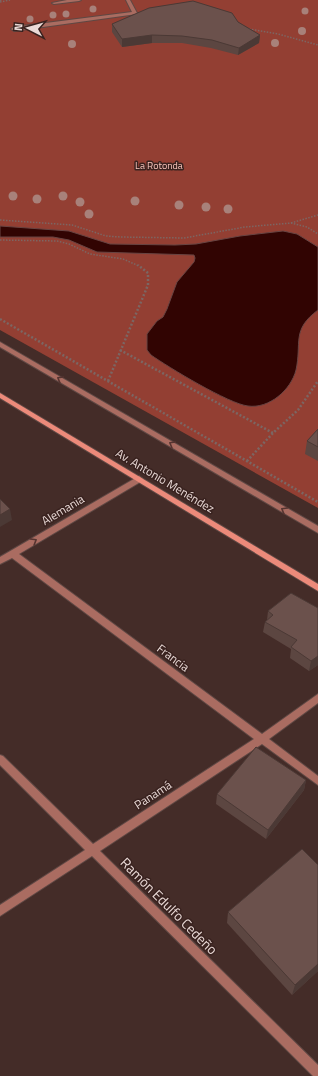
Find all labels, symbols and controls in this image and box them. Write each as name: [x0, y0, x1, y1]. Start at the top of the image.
north arrow: [8, 8, 48, 48]
text: N: [10, 22, 26, 32]
park label: La Rotonda: [135, 158, 183, 173]
one-way arrow: [57, 376, 64, 383]
one-way arrow: [169, 442, 176, 449]
street label: Av. Antonio Menéndez: [112, 443, 218, 518]
street label: Alemania: [38, 489, 88, 530]
one-way arrow: [281, 507, 288, 515]
one-way arrow: [30, 539, 37, 546]
street label: Francia: [153, 639, 194, 676]
street label: Panamá: [130, 775, 175, 814]
street label: Ramón Edulfo Cedeño: [116, 852, 223, 959]

